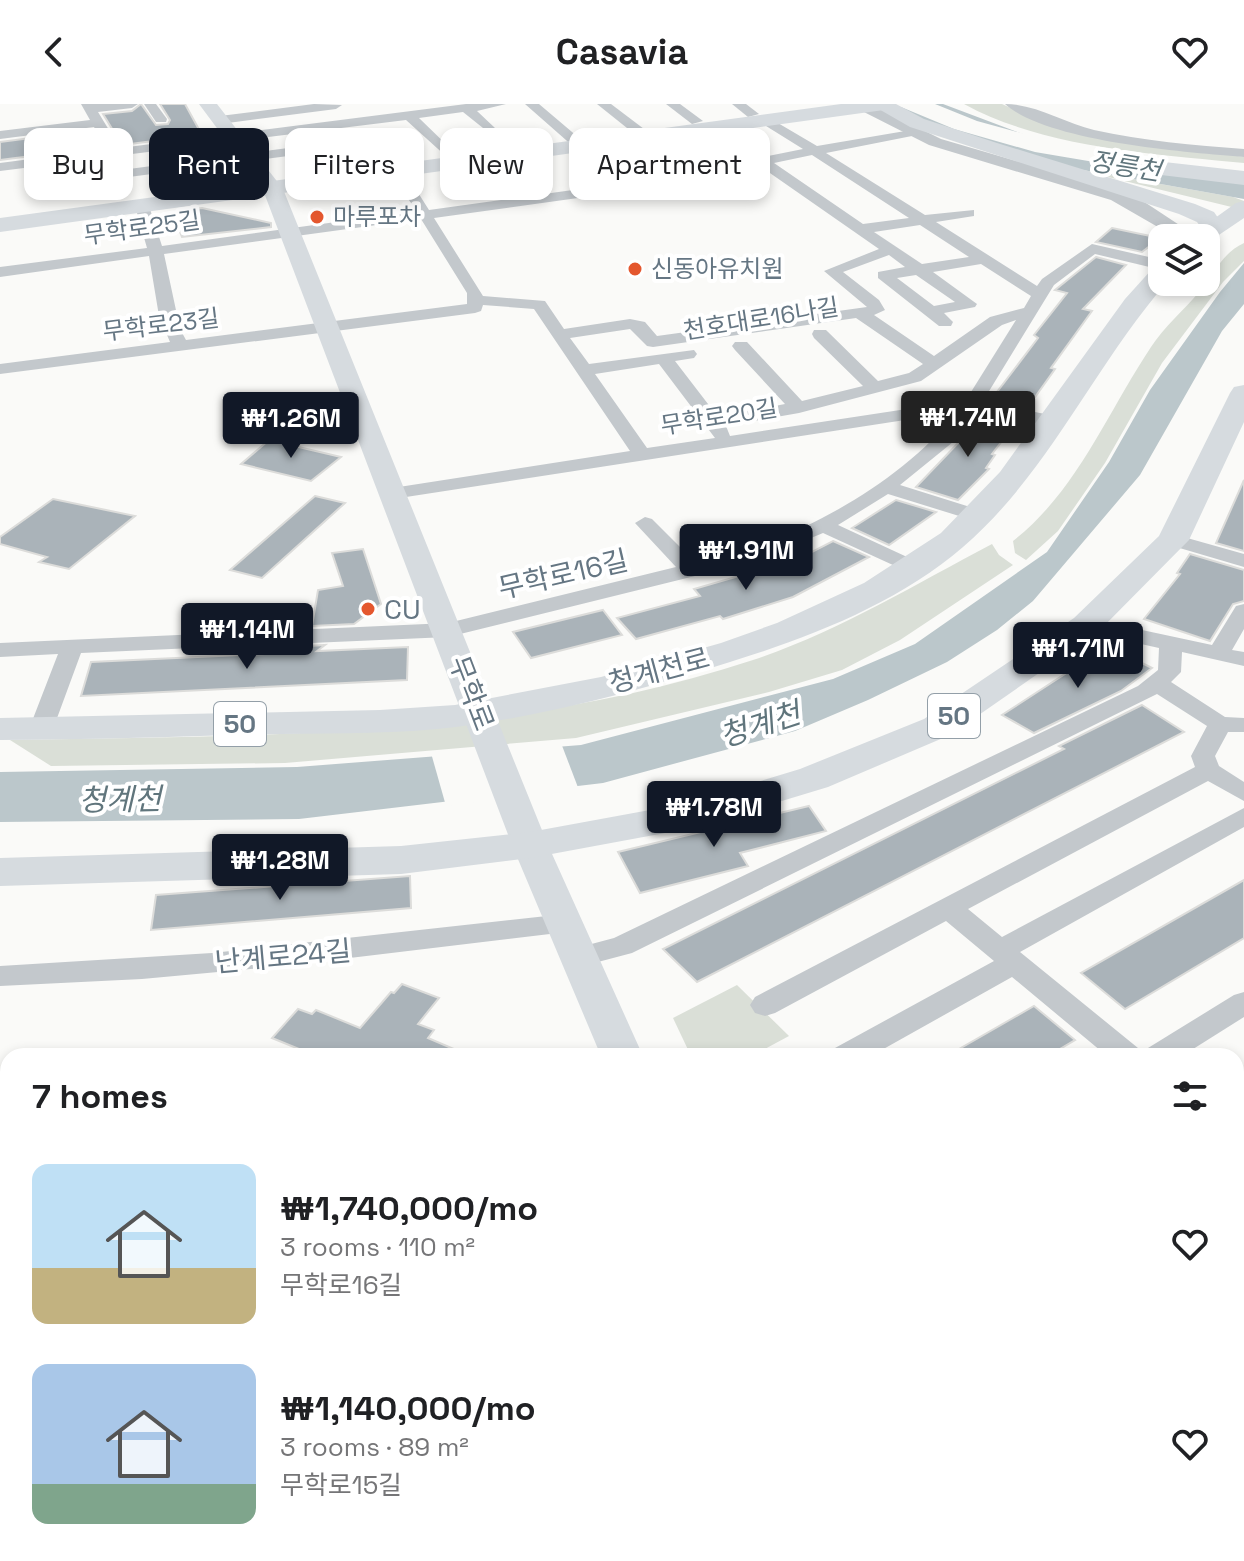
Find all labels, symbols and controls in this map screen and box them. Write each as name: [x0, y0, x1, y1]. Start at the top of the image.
text: Casavia: [556, 29, 688, 75]
icon: back: [32, 30, 76, 74]
icon: heart: [1168, 30, 1212, 74]
chip: Buy: [24, 128, 133, 200]
chip: Rent: [149, 128, 269, 200]
chip: Filters: [285, 128, 424, 200]
chip: New: [440, 128, 553, 200]
chip: Apartment: [569, 128, 770, 200]
water label: 정릉천: [1087, 144, 1166, 189]
place label: 마루포차: [333, 201, 421, 232]
street label: 무학로25길: [82, 204, 202, 251]
marker: 마루포차: [308, 208, 326, 226]
map controls: [1148, 224, 1220, 296]
button: layers: [1148, 224, 1220, 296]
place label: 신동아유치원: [651, 253, 783, 284]
marker: 신동아유치원: [626, 260, 644, 278]
street label: 천호대로16나길: [681, 291, 841, 346]
street label: 무학로23길: [101, 302, 221, 347]
pin: ₩1.74M: [903, 391, 1033, 459]
pin: ₩1.26M: [226, 392, 356, 460]
street label: 무학로20길: [658, 392, 780, 441]
text: ₩1.74M: [919, 400, 1017, 434]
text: ₩1.26M: [241, 401, 341, 435]
pin: ₩1.91M: [681, 524, 811, 592]
text: ₩1.91M: [698, 533, 794, 567]
street label: 무학로16길: [495, 542, 631, 606]
place label: CU: [384, 591, 421, 627]
marker: CU: [359, 600, 377, 618]
pin: ₩1.14M: [182, 603, 312, 671]
text: ₩1.14M: [199, 612, 295, 646]
pin: ₩1.71M: [1013, 622, 1143, 690]
text: ₩1.71M: [1031, 631, 1125, 665]
street label: 청계천로: [605, 639, 713, 701]
street label: 무학로: [441, 650, 503, 736]
water label: 청계천: [714, 692, 808, 756]
road number: 50: [928, 694, 980, 738]
road number: 50: [214, 702, 266, 746]
water label: 청계천: [78, 779, 165, 820]
pin: ₩1.78M: [649, 781, 779, 849]
text: ₩1.78M: [665, 790, 763, 824]
pin: ₩1.28M: [215, 834, 345, 902]
text: ₩1.28M: [230, 843, 330, 877]
street label: 난계로24길: [213, 932, 353, 980]
icon: filters: [1168, 1074, 1212, 1118]
text: 7 homes: [32, 1075, 168, 1118]
text: ₩1,740,000/mo: [280, 1187, 538, 1230]
icon: home: [96, 1196, 192, 1292]
icon: heart: [1168, 1222, 1212, 1266]
text: 3 rooms · 110 m²: [280, 1230, 475, 1264]
text: 무학로16길: [280, 1268, 402, 1302]
text: ₩1,140,000/mo: [280, 1387, 536, 1430]
icon: home: [96, 1396, 192, 1492]
icon: heart: [1168, 1422, 1212, 1466]
text: 3 rooms · 89 m²: [280, 1430, 469, 1464]
text: 무학로15길: [280, 1468, 402, 1502]

